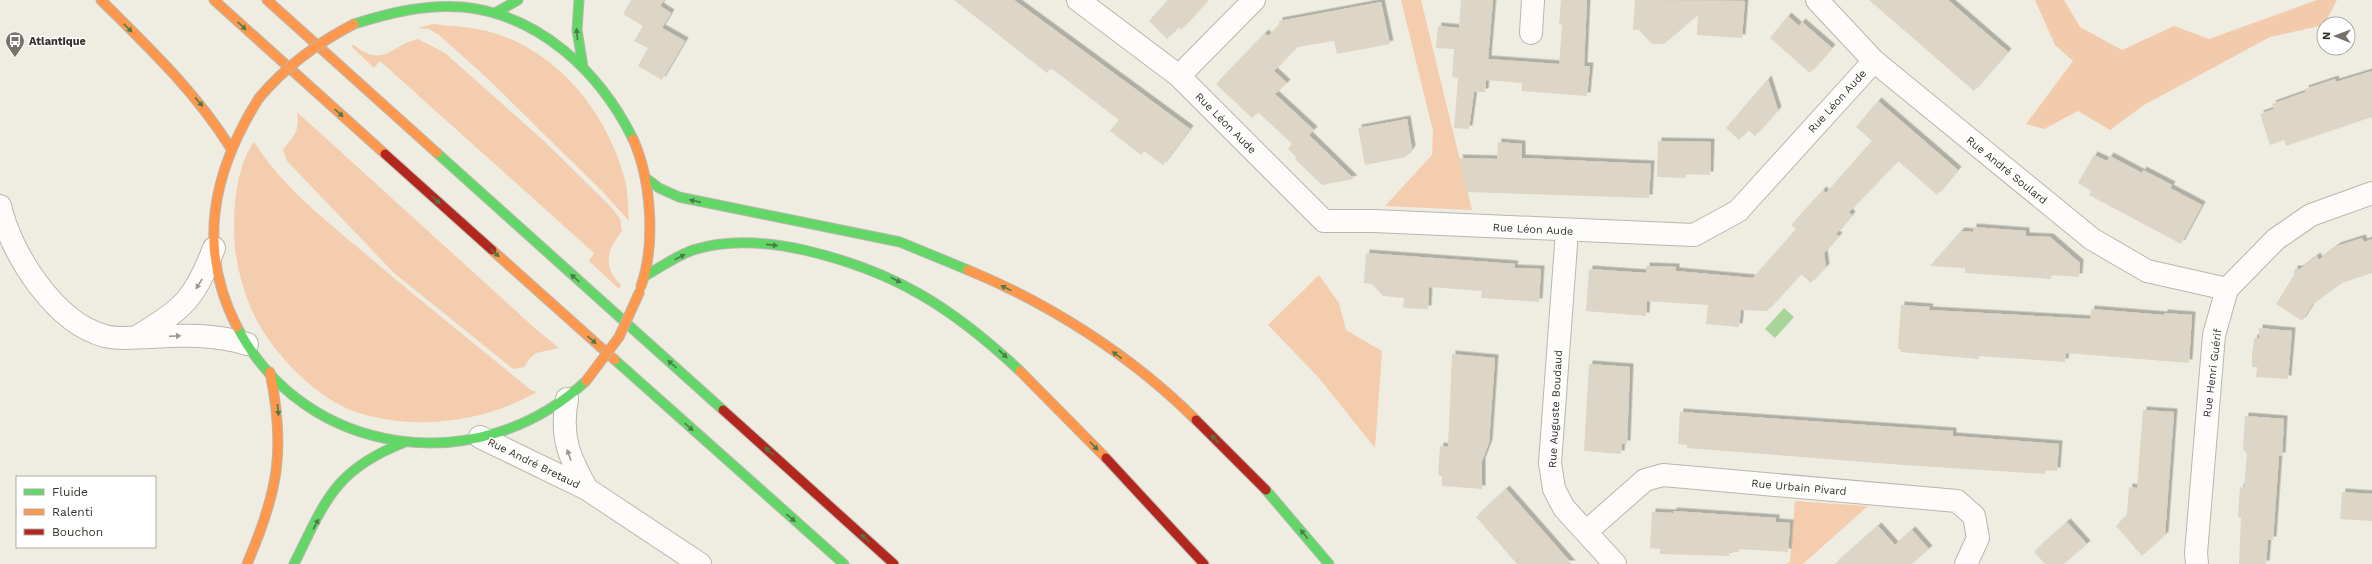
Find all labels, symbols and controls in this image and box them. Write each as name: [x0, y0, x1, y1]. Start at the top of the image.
north arrow: [2316, 16, 2356, 56]
one-way arrow: [237, 22, 247, 31]
one-way arrow: [123, 23, 133, 33]
one-way arrow: [574, 27, 581, 40]
bus stop icon: Atlantique: [4, 30, 26, 58]
text: N: [2320, 32, 2333, 40]
place label: Atlantique: [29, 35, 86, 48]
street label: Rue Léon Aude: [1806, 67, 1869, 136]
street label: Rue Léon Aude: [1192, 90, 1259, 157]
one-way arrow: [194, 97, 204, 107]
one-way arrow: [334, 109, 344, 118]
street label: Rue André Soulard: [1964, 134, 2050, 207]
one-way arrow: [431, 195, 440, 204]
one-way arrow: [689, 197, 701, 203]
street label: Rue Léon Aude: [1492, 221, 1574, 238]
one-way arrow: [766, 242, 778, 248]
one-way arrow: [490, 249, 500, 258]
one-way arrow: [674, 254, 685, 260]
one-way arrow: [570, 273, 580, 282]
one-way arrow: [890, 277, 902, 283]
one-way arrow: [195, 279, 203, 289]
one-way arrow: [1000, 285, 1011, 291]
street label: Rue Henri Guérif: [2201, 327, 2224, 418]
one-way arrow: [169, 332, 181, 339]
one-way arrow: [587, 335, 597, 345]
one-way arrow: [998, 349, 1008, 359]
one-way arrow: [1111, 350, 1122, 359]
street label: Rue Auguste Boudaud: [1546, 350, 1565, 468]
one-way arrow: [667, 360, 677, 369]
one-way arrow: [275, 404, 281, 416]
one-way arrow: [683, 422, 694, 431]
one-way arrow: [1210, 434, 1220, 444]
street label: Rue André Bretaud: [485, 435, 582, 491]
one-way arrow: [1089, 441, 1099, 451]
one-way arrow: [764, 447, 773, 456]
one-way arrow: [566, 449, 572, 461]
legend: [16, 476, 156, 548]
street label: Rue Urbain Pivard: [1751, 477, 1847, 498]
text: Fluide: [52, 485, 88, 499]
text: Ralenti: [52, 505, 93, 519]
one-way arrow: [785, 513, 796, 522]
one-way arrow: [312, 518, 319, 530]
text: Bouchon: [52, 525, 103, 539]
one-way arrow: [1299, 529, 1308, 539]
one-way arrow: [861, 534, 870, 543]

